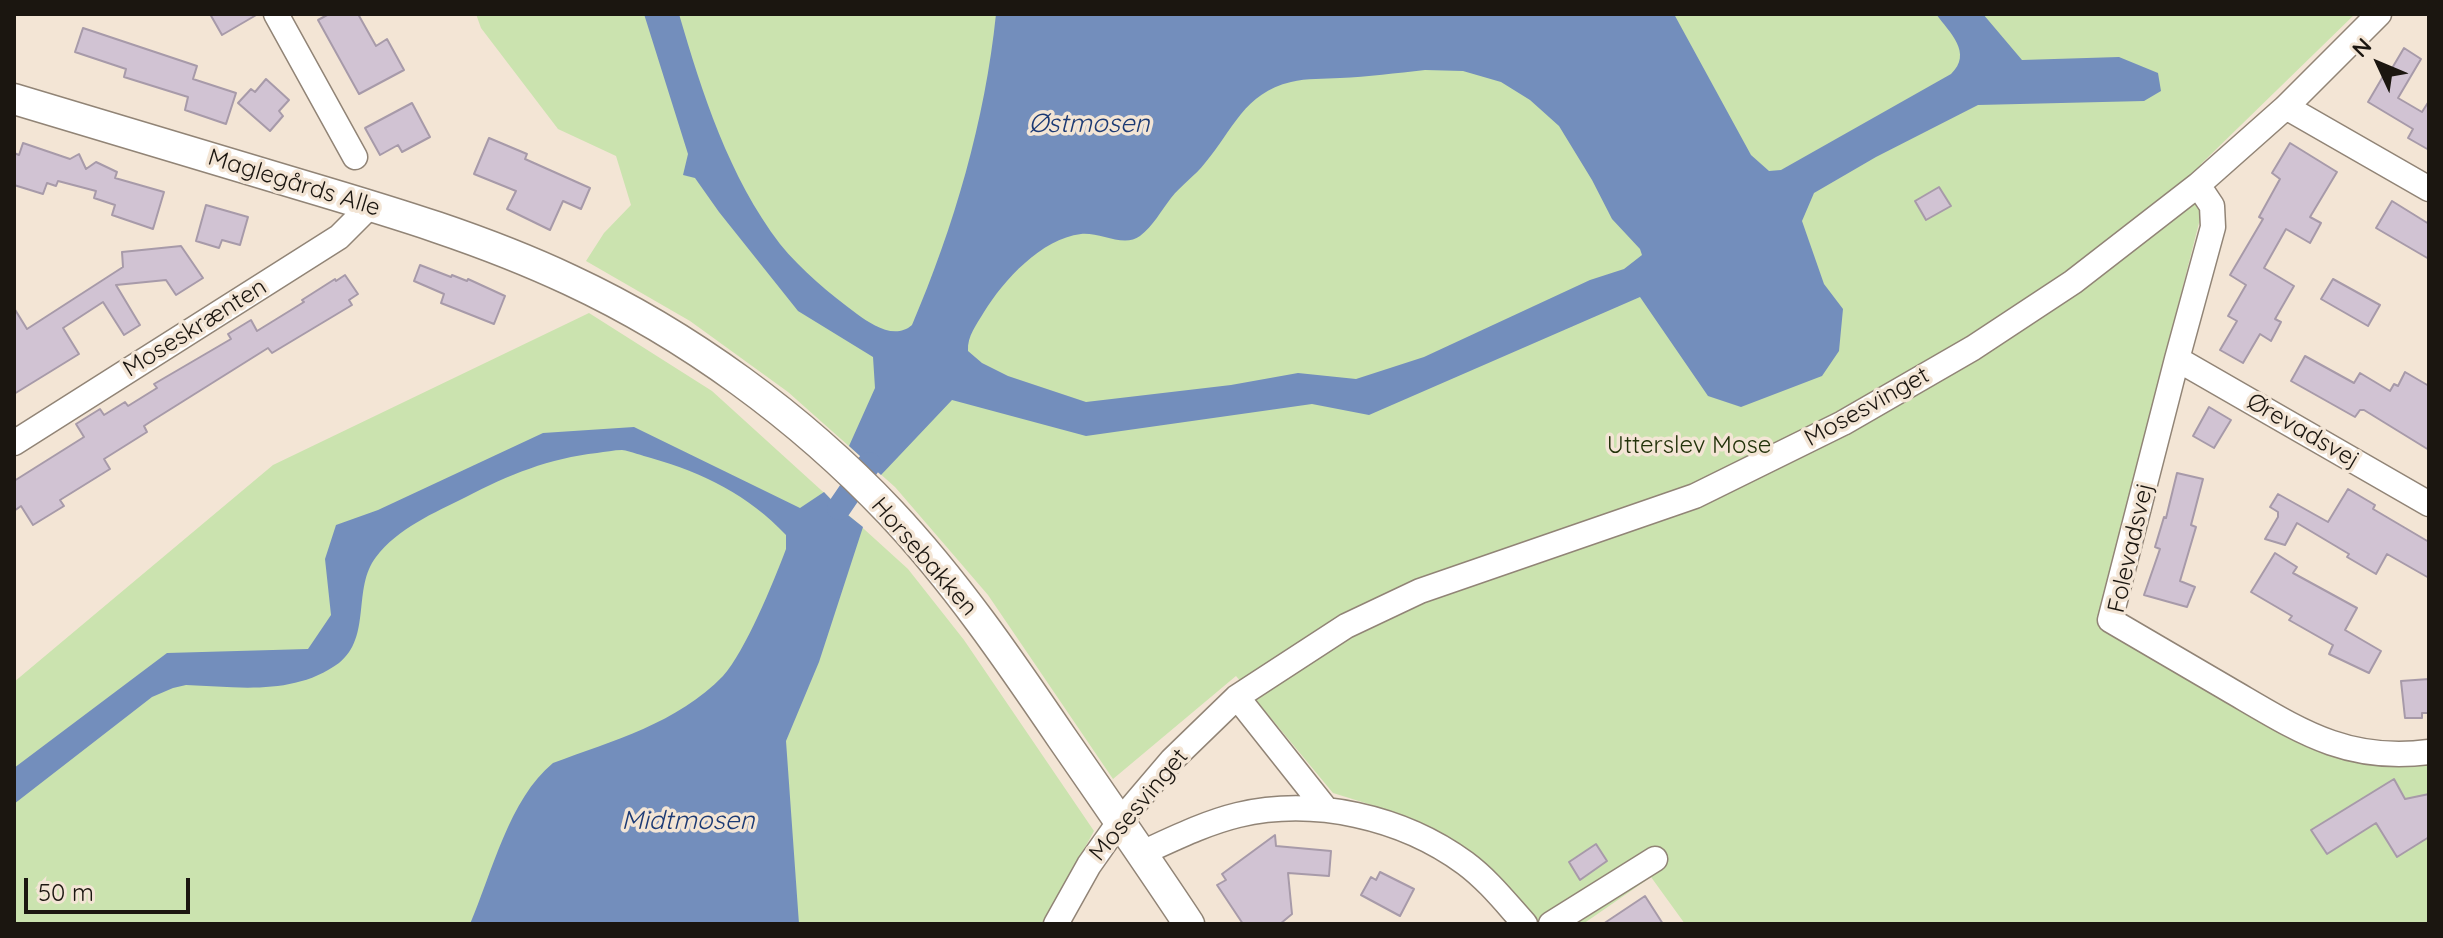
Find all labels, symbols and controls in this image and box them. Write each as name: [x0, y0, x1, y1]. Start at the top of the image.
north arrow: [2339, 24, 2419, 104]
text: N: [2346, 32, 2377, 63]
water label: Østmosen: [1028, 108, 1150, 140]
street label: Maglegårds Alle: [204, 143, 384, 223]
street label: Moseskrænten: [118, 272, 272, 384]
street label: Mosesvinget: [1800, 361, 1934, 453]
street label: Ørevadsvej: [2242, 387, 2364, 475]
park label: Utterslev Mose: [1607, 432, 1771, 460]
street label: Folevadsvej: [2102, 480, 2160, 616]
street label: Horsebakken: [865, 492, 983, 622]
street label: Mosesvinget: [1084, 743, 1194, 867]
water label: Midtmosen: [622, 805, 754, 837]
scale bar: [28, 862, 194, 912]
text: 50 m: [38, 877, 94, 907]

